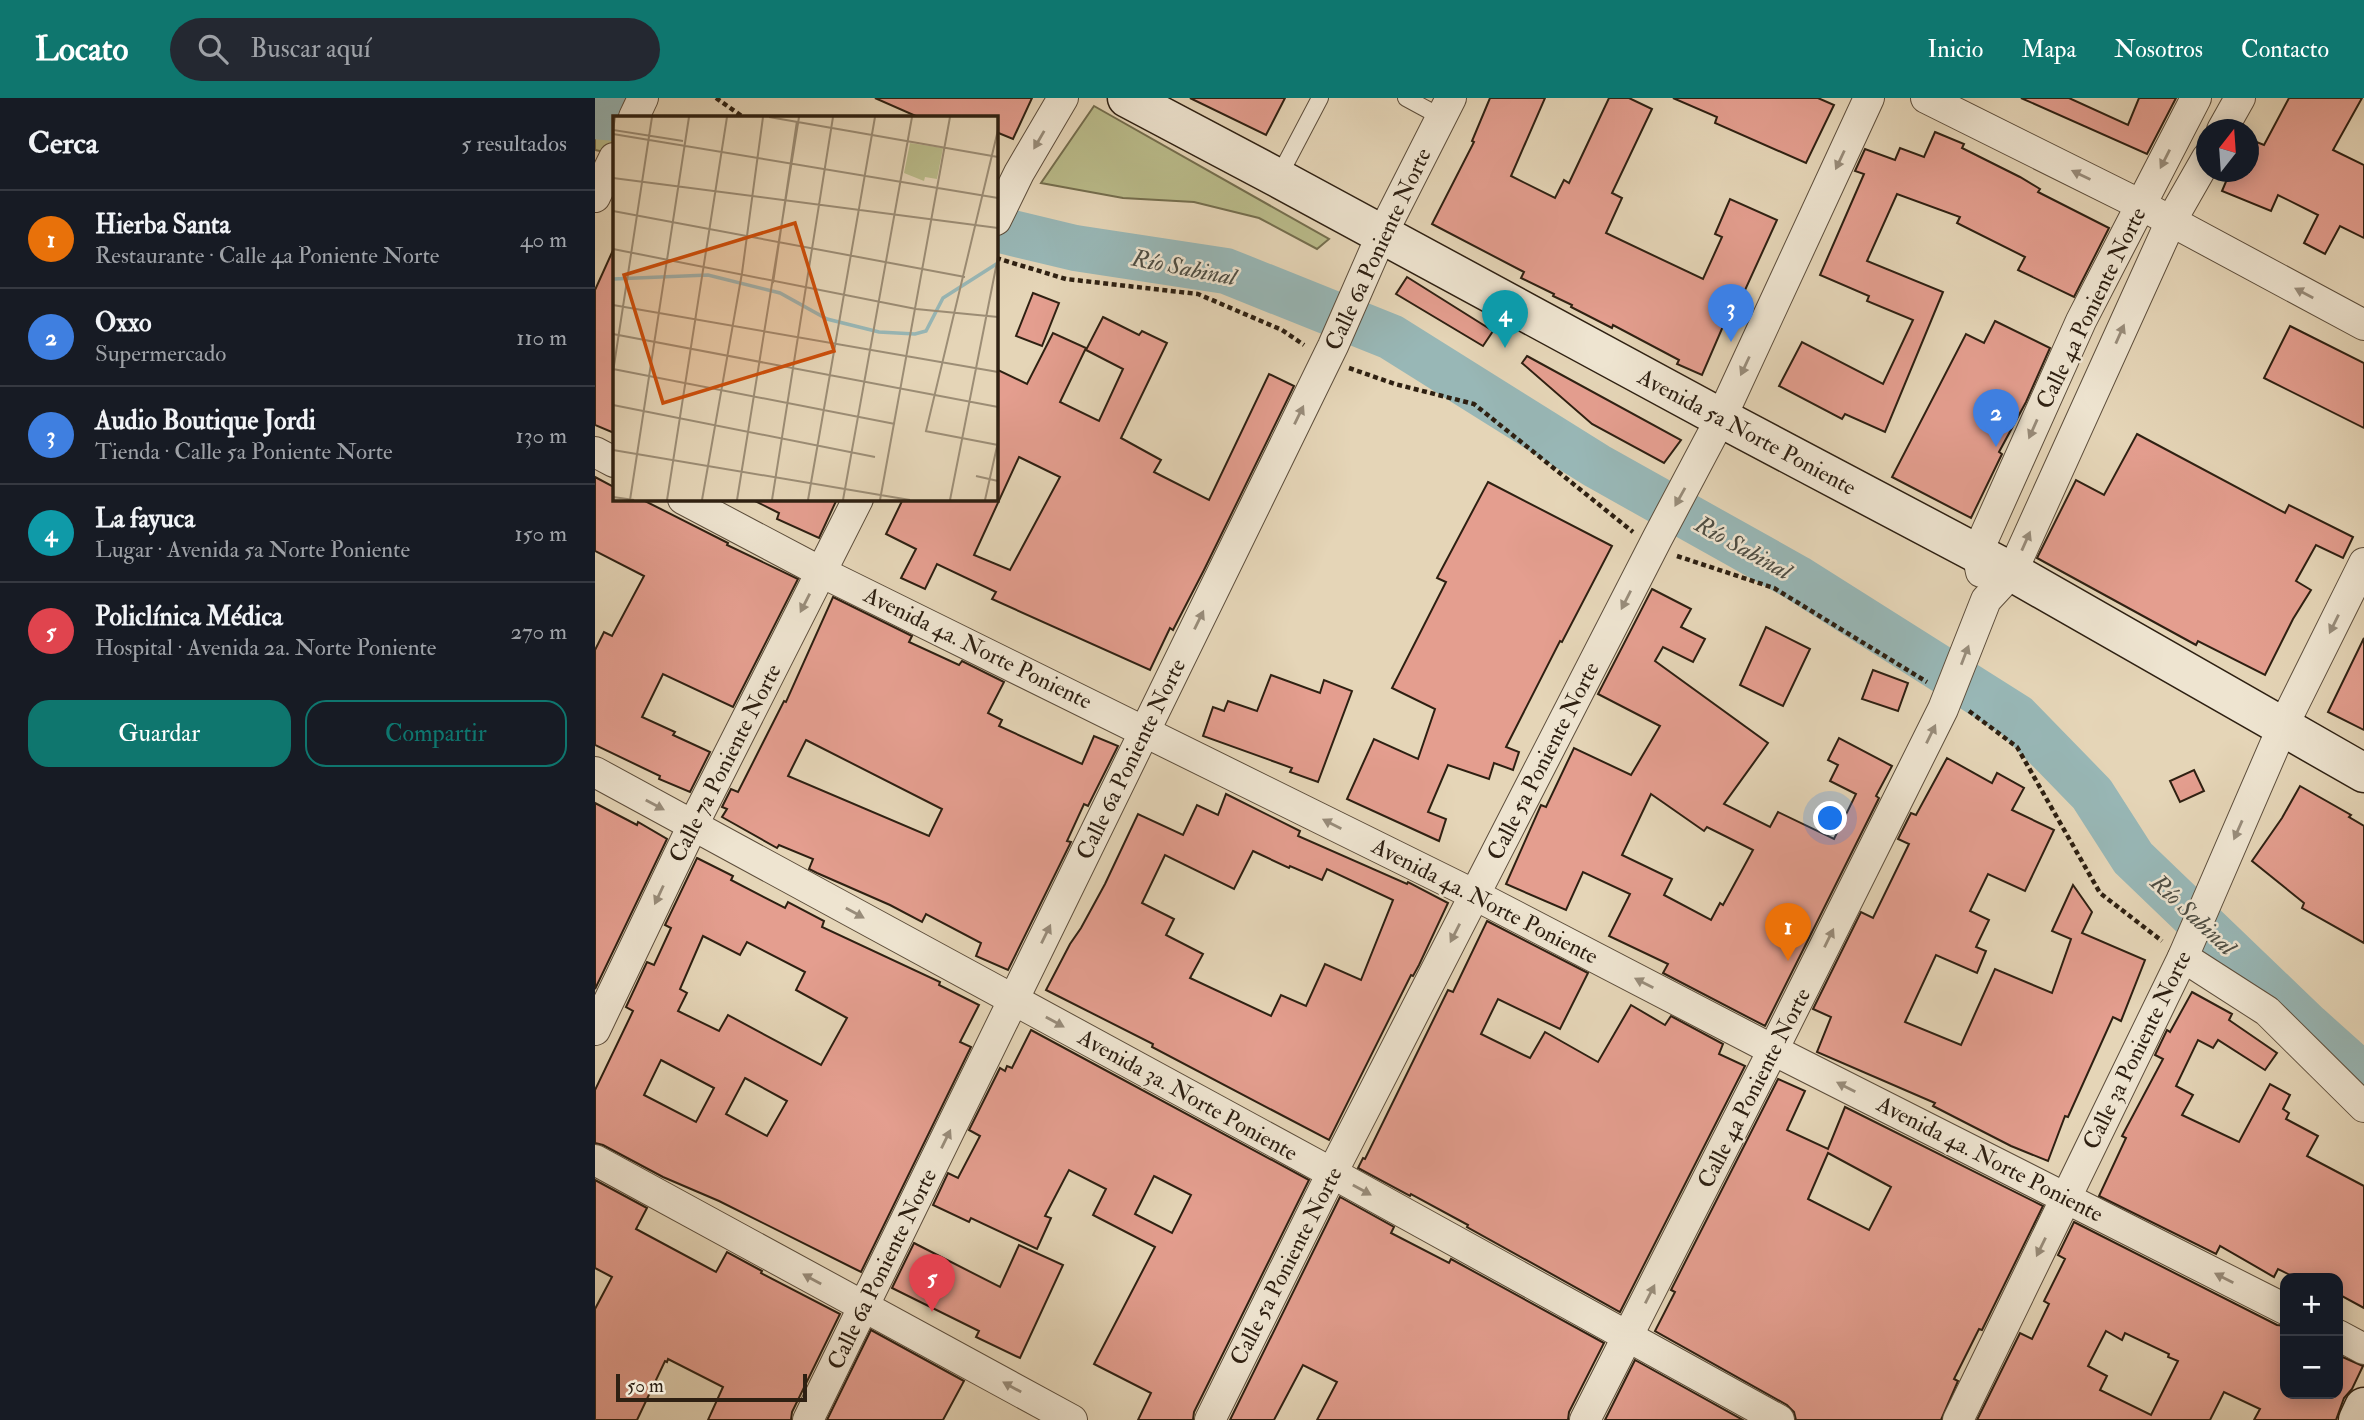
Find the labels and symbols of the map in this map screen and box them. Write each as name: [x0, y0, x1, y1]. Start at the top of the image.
inset map: [613, 116, 997, 500]
north arrow: [2196, 119, 2259, 182]
one-way arrow: [1033, 130, 1045, 150]
street label: Calle 6a Poniente Norte: [1318, 143, 1438, 355]
one-way arrow: [2159, 149, 2170, 169]
one-way arrow: [1835, 150, 1846, 170]
one-way arrow: [2071, 170, 2091, 181]
street label: Calle 4a Poniente Norte: [2030, 202, 2153, 414]
water label: Río Sabinal: [1128, 243, 1241, 294]
pin: 3: [1708, 284, 1754, 342]
one-way arrow: [2294, 287, 2314, 299]
pin: 4: [1482, 290, 1528, 348]
one-way arrow: [2114, 324, 2126, 344]
one-way arrow: [1739, 356, 1750, 377]
street label: Avenida 5a Norte Poniente: [1632, 362, 1861, 502]
pin: 2: [1973, 389, 2019, 447]
one-way arrow: [1293, 405, 1305, 425]
one-way arrow: [2027, 419, 2038, 440]
one-way arrow: [1674, 487, 1686, 507]
water label: Río Sabinal: [1688, 508, 1799, 588]
one-way arrow: [2021, 531, 2032, 552]
street label: Avenida 4a. Norte Poniente: [858, 580, 1097, 716]
one-way arrow: [1620, 590, 1632, 610]
one-way arrow: [799, 594, 811, 614]
one-way arrow: [1194, 610, 1205, 630]
one-way arrow: [2328, 614, 2339, 634]
one-way arrow: [1960, 644, 1971, 665]
street label: Calle 6a Poniente Norte: [1070, 653, 1192, 864]
street label: Calle 5a Poniente Norte: [1480, 657, 1606, 865]
street label: Calle 7a Poniente Norte: [662, 659, 788, 867]
one-way arrow: [1925, 724, 1936, 744]
one-way arrow: [645, 799, 665, 810]
your location: [1813, 801, 1847, 835]
one-way arrow: [1322, 818, 1342, 829]
one-way arrow: [2232, 820, 2243, 841]
street label: Avenida 4a. Norte Poniente: [1366, 831, 1603, 971]
water label: Río Sabinal: [2143, 867, 2244, 964]
one-way arrow: [654, 885, 665, 905]
pin: 1: [1765, 903, 1811, 961]
one-way arrow: [845, 908, 865, 919]
one-way arrow: [1450, 923, 1461, 943]
one-way arrow: [1040, 924, 1051, 944]
one-way arrow: [1824, 928, 1835, 948]
street label: Calle 3a Poniente Norte: [2076, 946, 2198, 1154]
one-way arrow: [1634, 977, 1654, 988]
street label: Calle 4a Poniente Norte: [1691, 983, 1817, 1193]
one-way arrow: [1045, 1016, 1065, 1028]
street label: Avenida 3a. Norte Poniente: [1072, 1022, 1303, 1168]
one-way arrow: [1836, 1081, 1856, 1093]
street label: Avenida 4a. Norte Poniente: [1871, 1089, 2108, 1229]
one-way arrow: [940, 1129, 951, 1149]
street label: Calle 5a Poniente Norte: [1223, 1162, 1349, 1370]
street label: Calle 6a Poniente Norte: [821, 1163, 943, 1374]
one-way arrow: [1352, 1184, 1372, 1196]
one-way arrow: [2035, 1237, 2047, 1257]
pin: 5: [909, 1254, 955, 1312]
one-way arrow: [2214, 1272, 2234, 1284]
one-way arrow: [802, 1273, 822, 1284]
one-way arrow: [1644, 1284, 1656, 1304]
scale bar: [616, 1371, 807, 1403]
one-way arrow: [1002, 1382, 1022, 1393]

